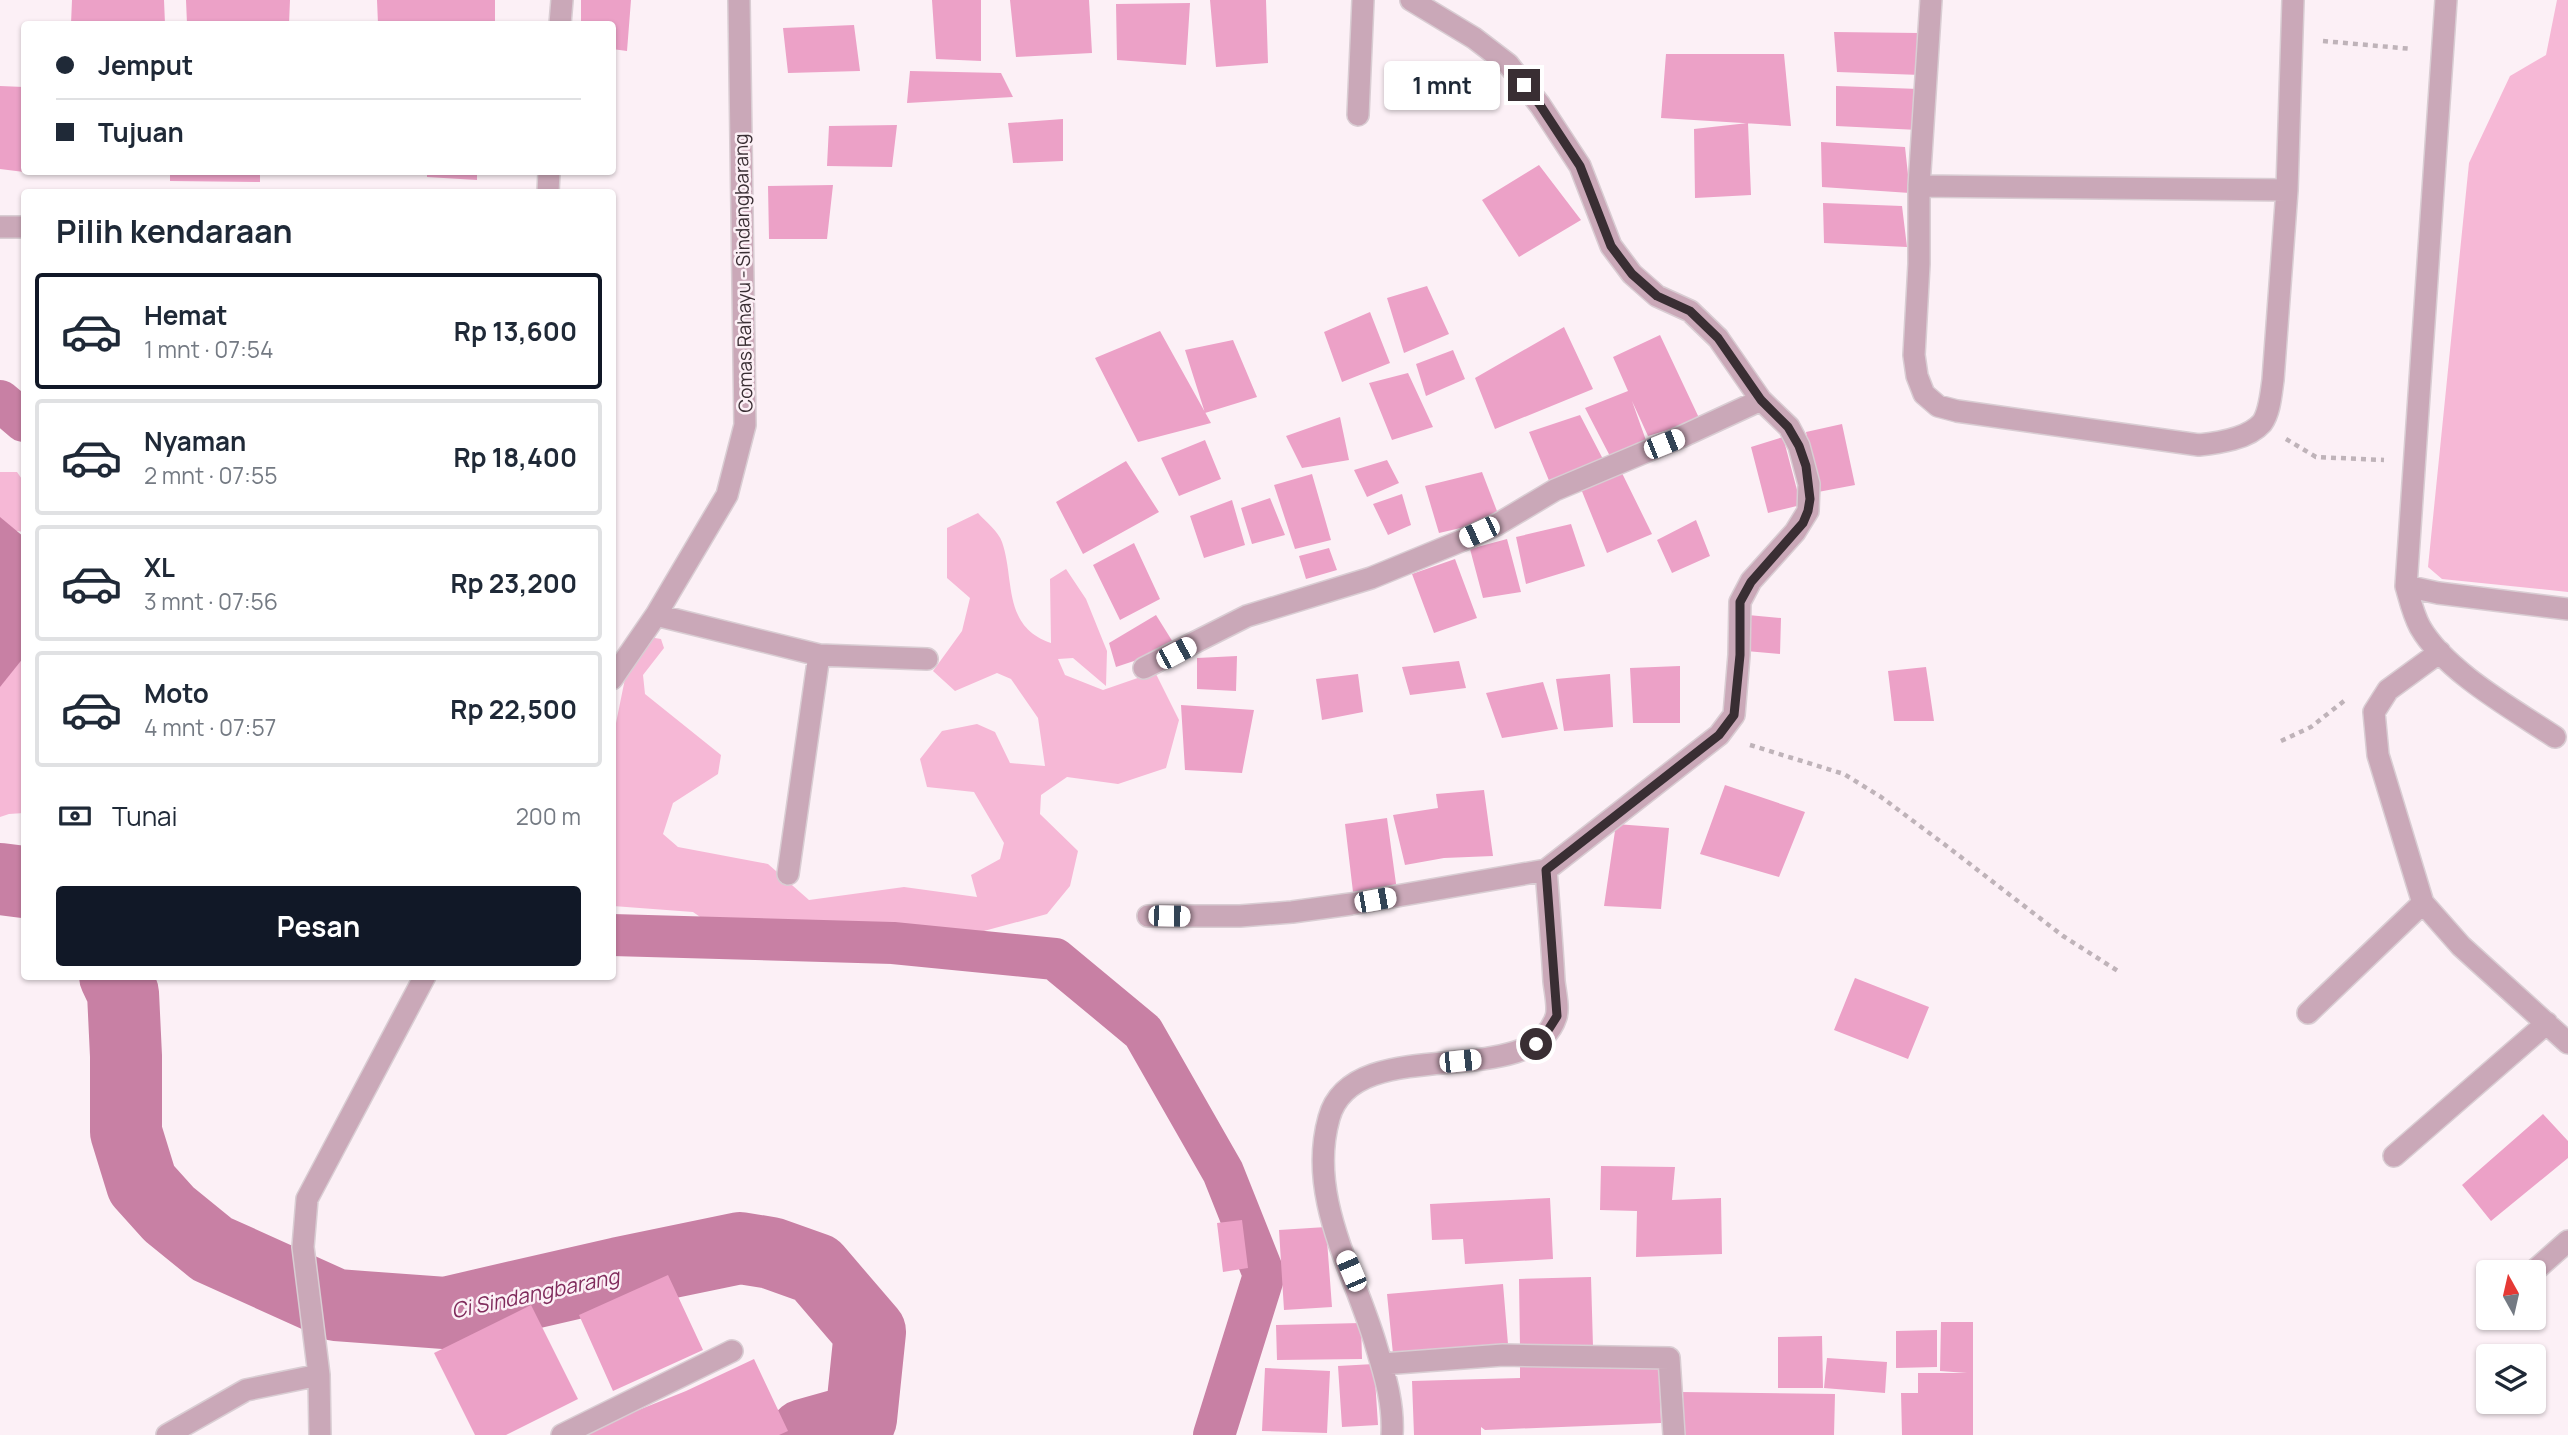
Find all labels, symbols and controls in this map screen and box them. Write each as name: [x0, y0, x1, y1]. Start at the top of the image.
text: Jemput: [98, 47, 193, 83]
callout: 1 mnt: [1384, 60, 1500, 110]
text: 1 mnt: [1412, 69, 1472, 101]
route end: [1508, 69, 1540, 101]
text: Tujuan: [98, 114, 184, 150]
street label: Comas Rahayu - Sindangbarang: [728, 133, 758, 413]
text: Pilih kendaraan: [56, 209, 293, 253]
text: Hemat: [144, 297, 228, 333]
icon: car: [60, 300, 123, 363]
text: Rp 13,600: [454, 313, 577, 349]
text: 1 mnt · 07:54: [144, 333, 274, 365]
text: Nyaman: [144, 423, 246, 459]
icon: car: [60, 426, 123, 489]
car: [1641, 426, 1688, 462]
text: Rp 18,400: [453, 439, 577, 475]
text: 2 mnt · 07:55: [144, 459, 278, 491]
car: [1456, 514, 1503, 550]
text: XL: [144, 549, 175, 585]
icon: car: [60, 552, 123, 615]
text: Rp 23,200: [450, 565, 577, 601]
text: 3 mnt · 07:56: [144, 585, 278, 617]
car: [1153, 634, 1200, 672]
text: Moto: [144, 675, 209, 711]
icon: car: [60, 678, 123, 741]
text: Rp 22,500: [450, 691, 577, 727]
text: 4 mnt · 07:57: [144, 711, 276, 743]
icon: cash: [56, 797, 94, 835]
text: Tunai: [112, 798, 178, 834]
text: 200 m: [516, 800, 581, 832]
button: Pesan: [56, 886, 581, 966]
car: [1353, 886, 1398, 914]
car: [1148, 905, 1191, 927]
route start: [1520, 1028, 1552, 1060]
car: [1439, 1048, 1482, 1074]
car: [1334, 1248, 1369, 1294]
north arrow: [2476, 1260, 2546, 1330]
map controls: [2476, 1260, 2546, 1414]
water label: Ci Sindangbarang: [448, 1261, 623, 1324]
button: layers: [2476, 1344, 2546, 1414]

